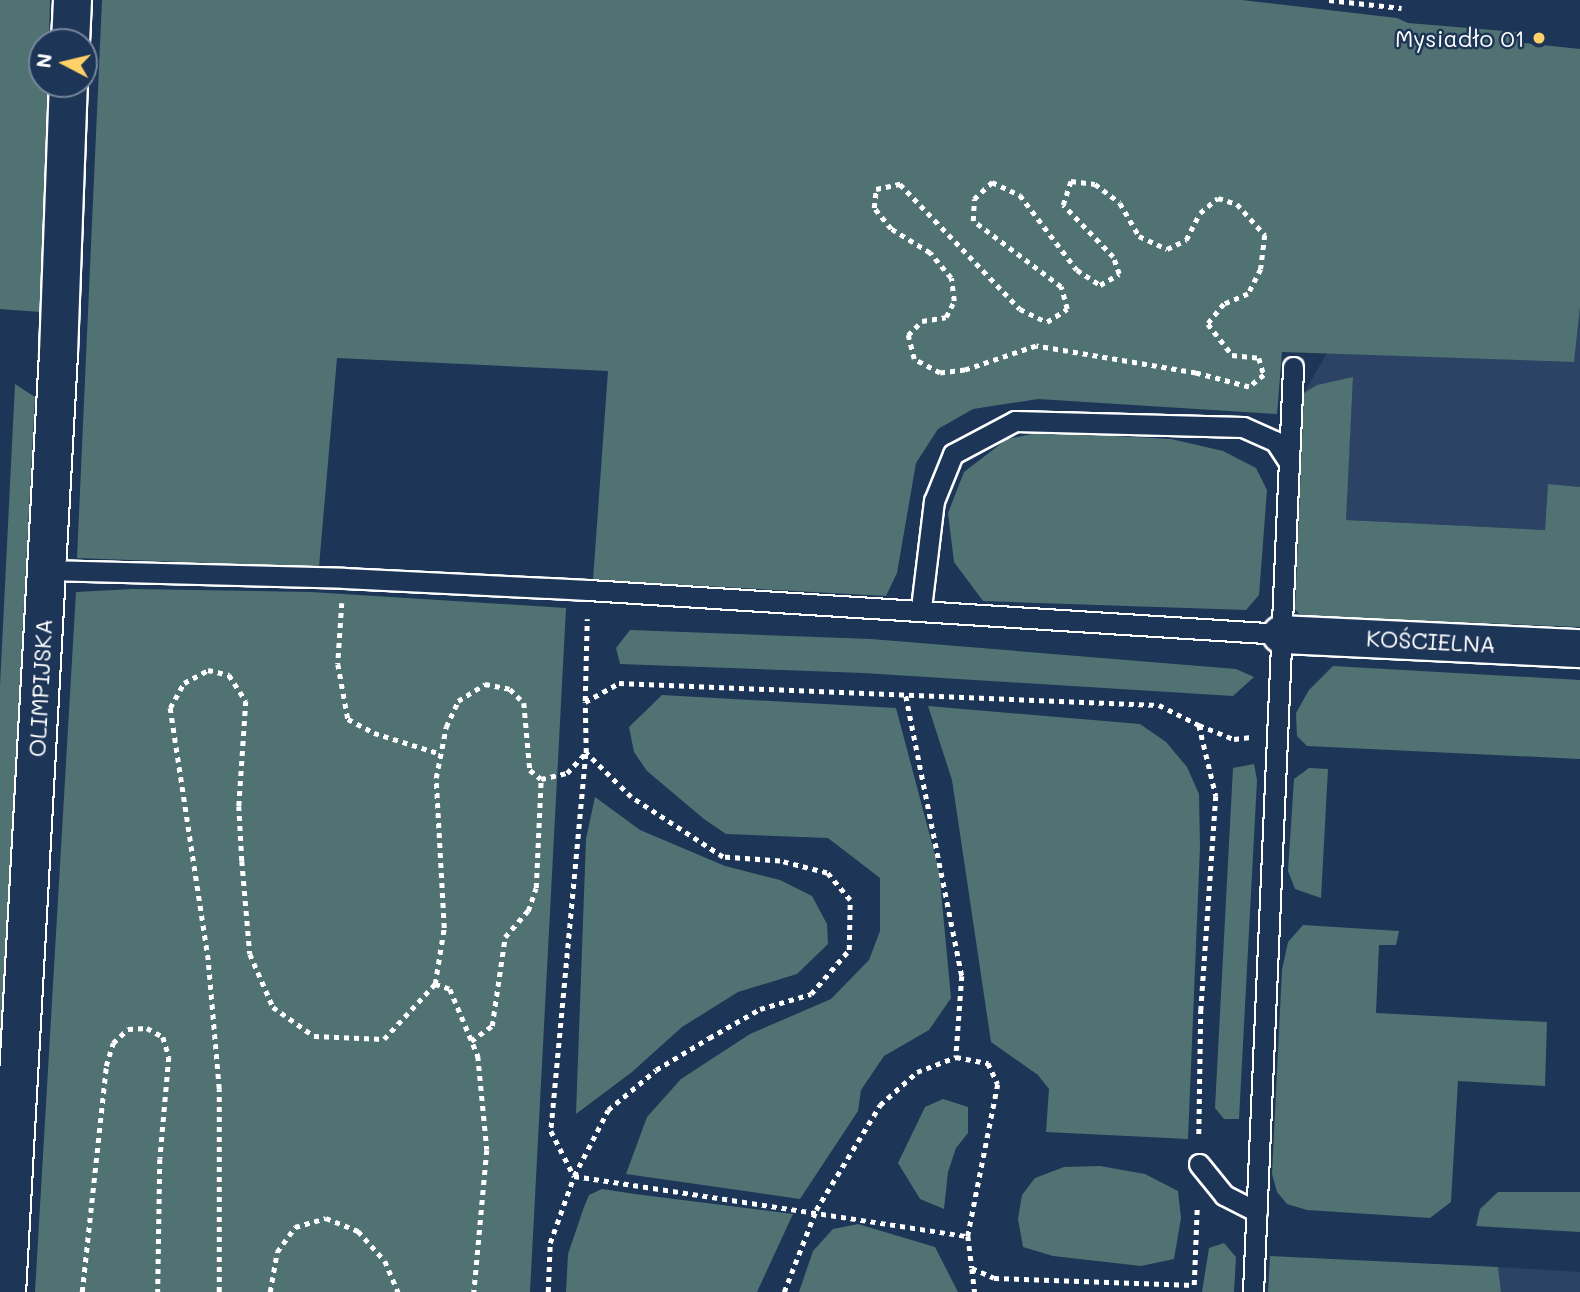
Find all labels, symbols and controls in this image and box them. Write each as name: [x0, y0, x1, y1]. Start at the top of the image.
place label: Mysiadło 01: [1395, 24, 1525, 52]
north arrow: [28, 28, 98, 98]
marker: Mysiadło 01: [1531, 30, 1547, 46]
text: N: [30, 52, 57, 69]
street label: OLIMPIJSKA: [23, 618, 57, 758]
street label: KOŚCIELNA: [1365, 624, 1497, 658]

